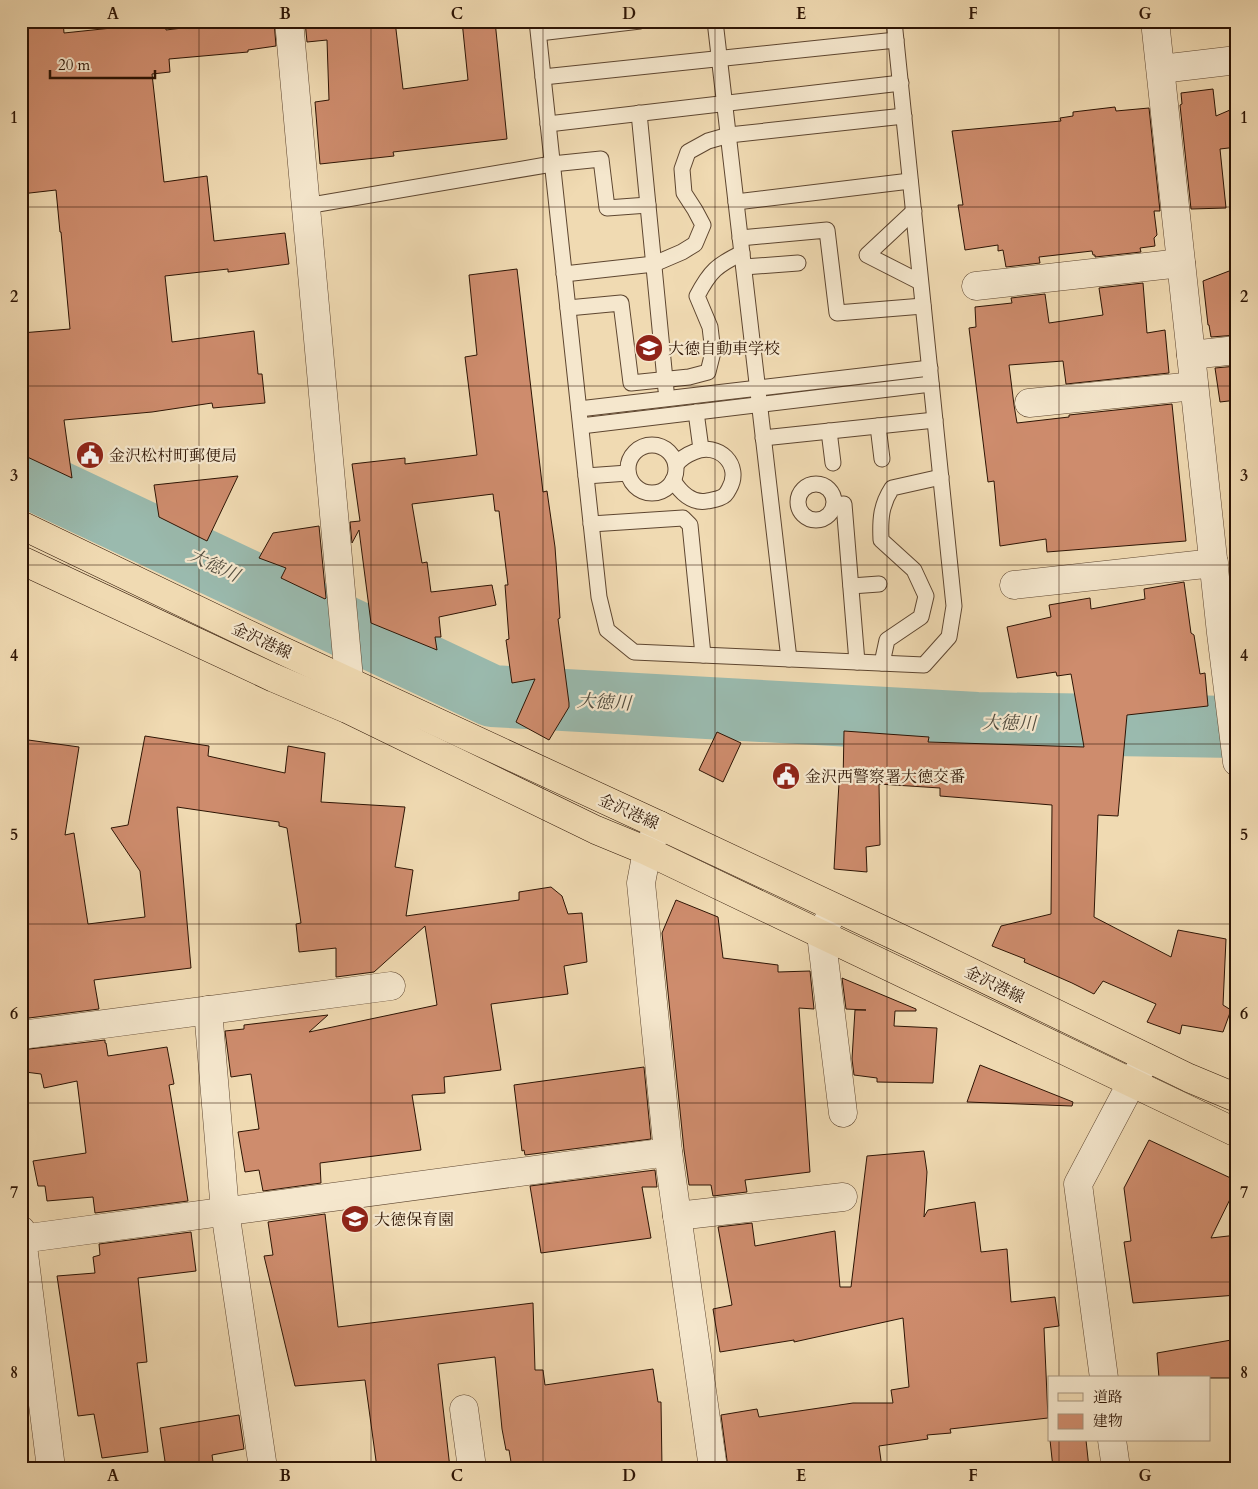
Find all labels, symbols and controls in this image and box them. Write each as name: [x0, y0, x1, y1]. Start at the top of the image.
text: A: [107, 3, 119, 25]
text: B: [279, 3, 291, 25]
text: C: [451, 3, 463, 25]
text: D: [622, 3, 636, 25]
text: E: [796, 3, 806, 25]
text: F: [968, 3, 978, 25]
text: G: [1138, 3, 1152, 25]
scale bar: [50, 48, 155, 80]
text: 20 m: [58, 55, 90, 75]
text: 1: [10, 107, 18, 129]
text: 1: [1240, 107, 1248, 129]
text: 2: [10, 286, 18, 308]
text: 2: [1240, 286, 1248, 308]
school or university icon: 大徳自動車学校: [634, 333, 664, 363]
place label: 大徳自動車学校: [668, 338, 780, 360]
public building icon: 金沢松村町郵便局: [75, 440, 105, 470]
place label: 金沢松村町郵便局: [109, 445, 237, 467]
text: 3: [10, 465, 18, 487]
text: 3: [1240, 465, 1248, 487]
water label: 大徳川: [184, 543, 245, 589]
street label: 金沢港線: [228, 617, 295, 664]
text: 4: [10, 645, 18, 667]
text: 4: [1240, 645, 1248, 667]
water label: 大徳川: [576, 689, 634, 716]
water label: 大徳川: [982, 711, 1038, 737]
public building icon: 金沢西警察署大徳交番: [771, 761, 801, 791]
place label: 金沢西警察署大徳交番: [805, 766, 965, 788]
street label: 金沢港線: [595, 789, 662, 835]
text: 5: [10, 824, 18, 846]
text: 5: [1240, 824, 1248, 846]
street label: 金沢港線: [961, 961, 1028, 1009]
text: 6: [10, 1003, 18, 1025]
text: 6: [1240, 1003, 1248, 1025]
text: 7: [10, 1182, 18, 1204]
text: 7: [1240, 1182, 1248, 1204]
school or university icon: 大徳保育園: [340, 1204, 370, 1234]
place label: 大徳保育園: [374, 1209, 454, 1231]
text: 8: [10, 1362, 18, 1384]
text: 8: [1240, 1362, 1248, 1384]
legend: [1048, 1376, 1210, 1442]
text: 道路: [1093, 1387, 1123, 1407]
text: 建物: [1093, 1411, 1123, 1431]
text: A: [107, 1465, 119, 1487]
text: B: [279, 1465, 291, 1487]
text: C: [451, 1465, 463, 1487]
text: D: [622, 1465, 636, 1487]
text: E: [796, 1465, 806, 1487]
text: F: [968, 1465, 978, 1487]
text: G: [1138, 1465, 1152, 1487]

